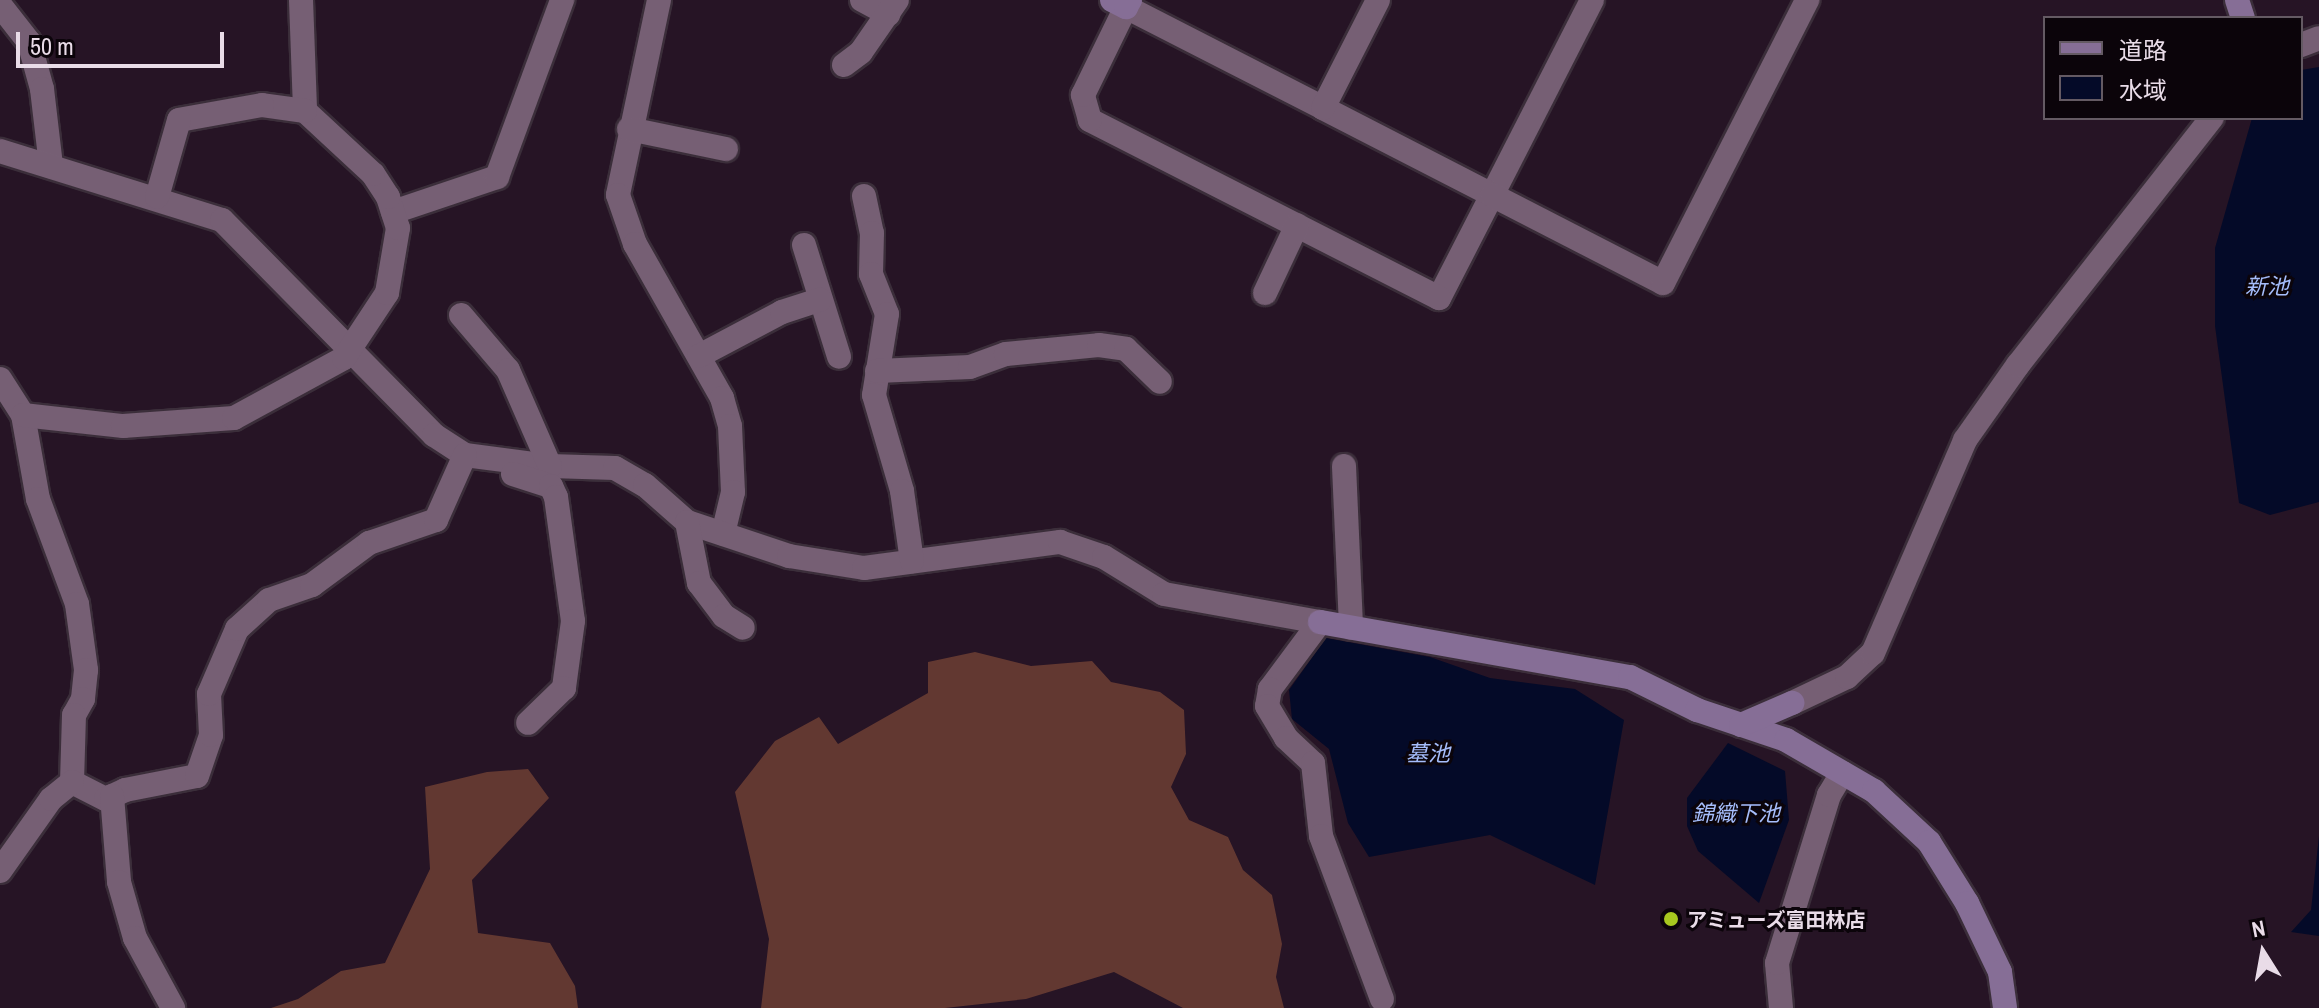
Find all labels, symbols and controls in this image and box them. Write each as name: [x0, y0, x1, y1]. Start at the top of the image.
scale bar: [20, 16, 228, 66]
legend: [2043, 16, 2303, 120]
text: 50 m: [30, 30, 74, 62]
text: 道路: [2119, 34, 2167, 66]
text: 水域: [2119, 74, 2167, 106]
water label: 新池: [2245, 274, 2289, 300]
water label: 墓池: [1406, 741, 1450, 767]
water label: 錦織下池: [1692, 801, 1780, 827]
place label: アミューズ富田林店: [1687, 907, 1867, 931]
marker: アミューズ富田林店: [1662, 910, 1680, 928]
north arrow: [2223, 912, 2303, 992]
text: N: [2249, 912, 2268, 944]

